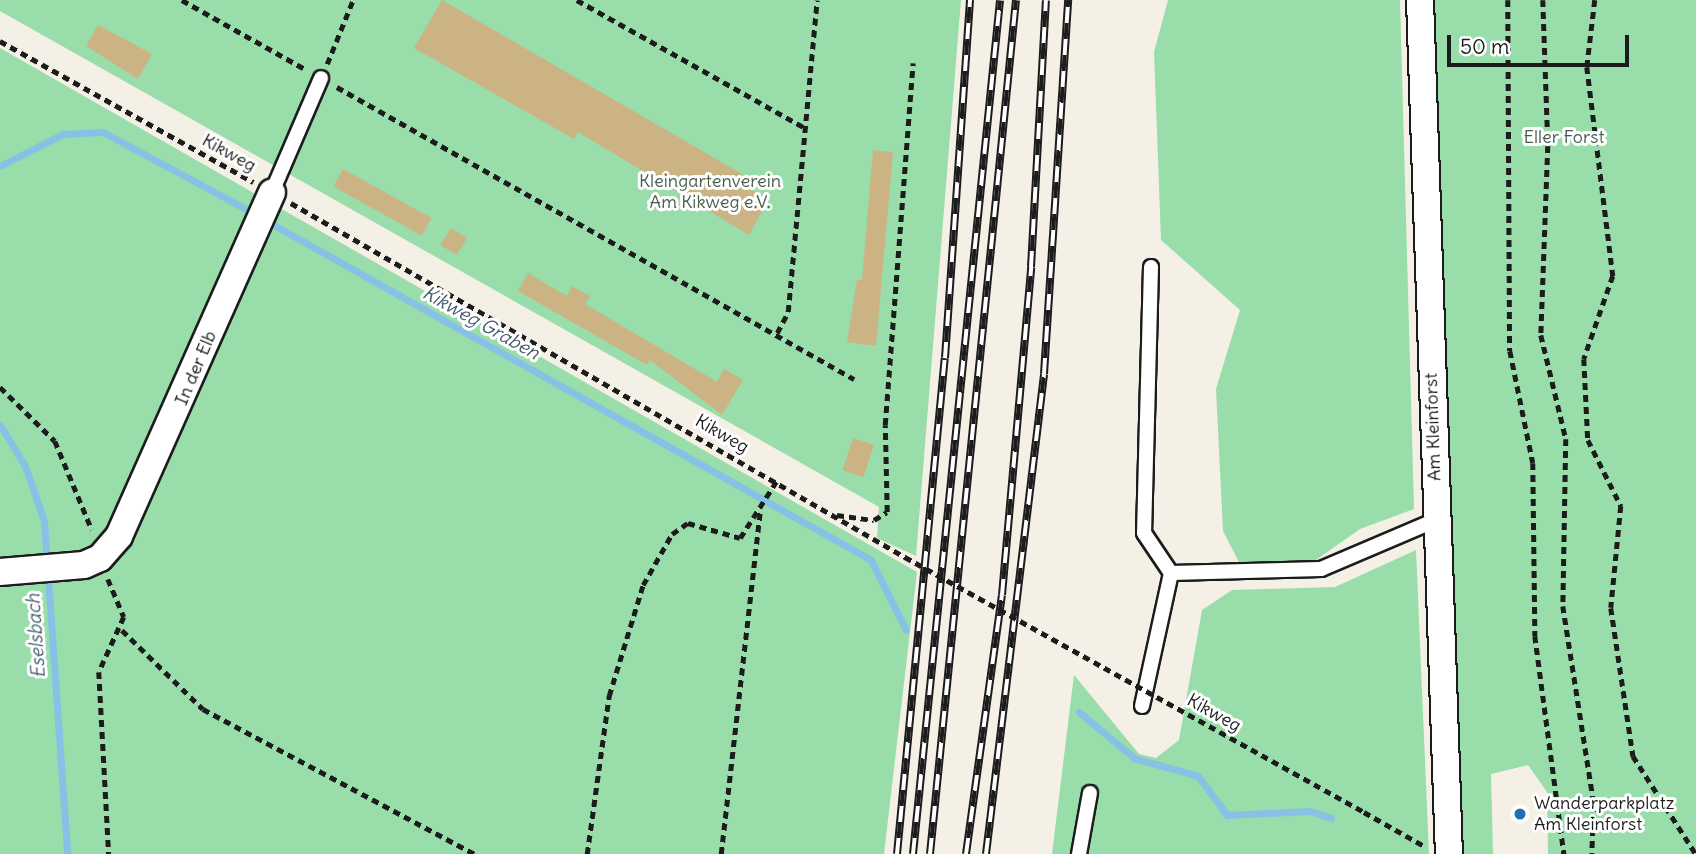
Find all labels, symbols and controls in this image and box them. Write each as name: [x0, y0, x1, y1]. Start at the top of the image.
scale bar: [1451, 21, 1633, 65]
text: 50 m: [1460, 33, 1509, 60]
park label: Eller Forst: [1523, 126, 1605, 148]
street label: Kikweg: [198, 129, 260, 177]
park label: Kleingartenverein Am Kikweg e.V.: [639, 171, 781, 214]
water label: Kikweg Graben: [419, 282, 543, 364]
street label: In der Elb: [171, 328, 221, 408]
street label: Am Kleinforst: [1420, 373, 1446, 481]
street label: Kikweg: [691, 410, 753, 458]
water label: Eselsbach: [22, 593, 50, 679]
street label: Kikweg: [1183, 689, 1245, 737]
place label: Wanderparkplatz Am Kleinforst: [1534, 793, 1674, 836]
marker: Wanderparkplatz Am Kleinforst: [1512, 806, 1528, 822]

